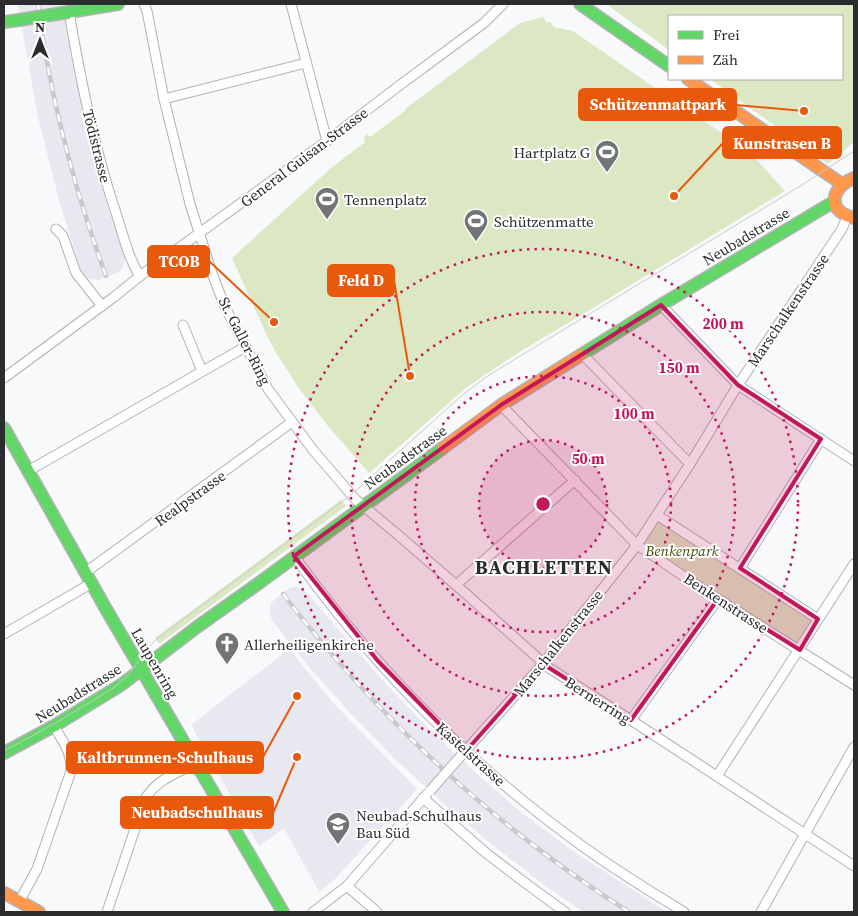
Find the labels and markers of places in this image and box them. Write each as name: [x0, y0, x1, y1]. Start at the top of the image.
callout: Schützenmattpark: [579, 89, 736, 120]
callout: Kunstrasen B: [723, 127, 841, 158]
sports icon: Hartplatz G: [594, 139, 620, 173]
place label: Hartplatz G: [513, 142, 590, 163]
sports icon: Tennenplatz: [314, 186, 340, 220]
place label: Tennenplatz: [344, 189, 427, 210]
sports icon: Schützenmatte: [463, 208, 489, 242]
place label: Schützenmatte: [494, 211, 594, 232]
callout: TCOB: [148, 246, 209, 277]
callout: Feld D: [328, 265, 394, 296]
centre of rings: [534, 495, 552, 513]
church icon: Allerheiligenkirche: [214, 631, 240, 665]
place label: Allerheiligenkirche: [244, 634, 374, 655]
callout: Kaltbrunnen-Schulhaus: [67, 742, 263, 773]
callout: Neubadschulhaus: [121, 797, 273, 828]
place label: Neubad-Schulhaus Bau Süd: [356, 805, 482, 843]
school or university icon: Neubad-Schulhaus Bau Süd: [325, 811, 351, 845]

